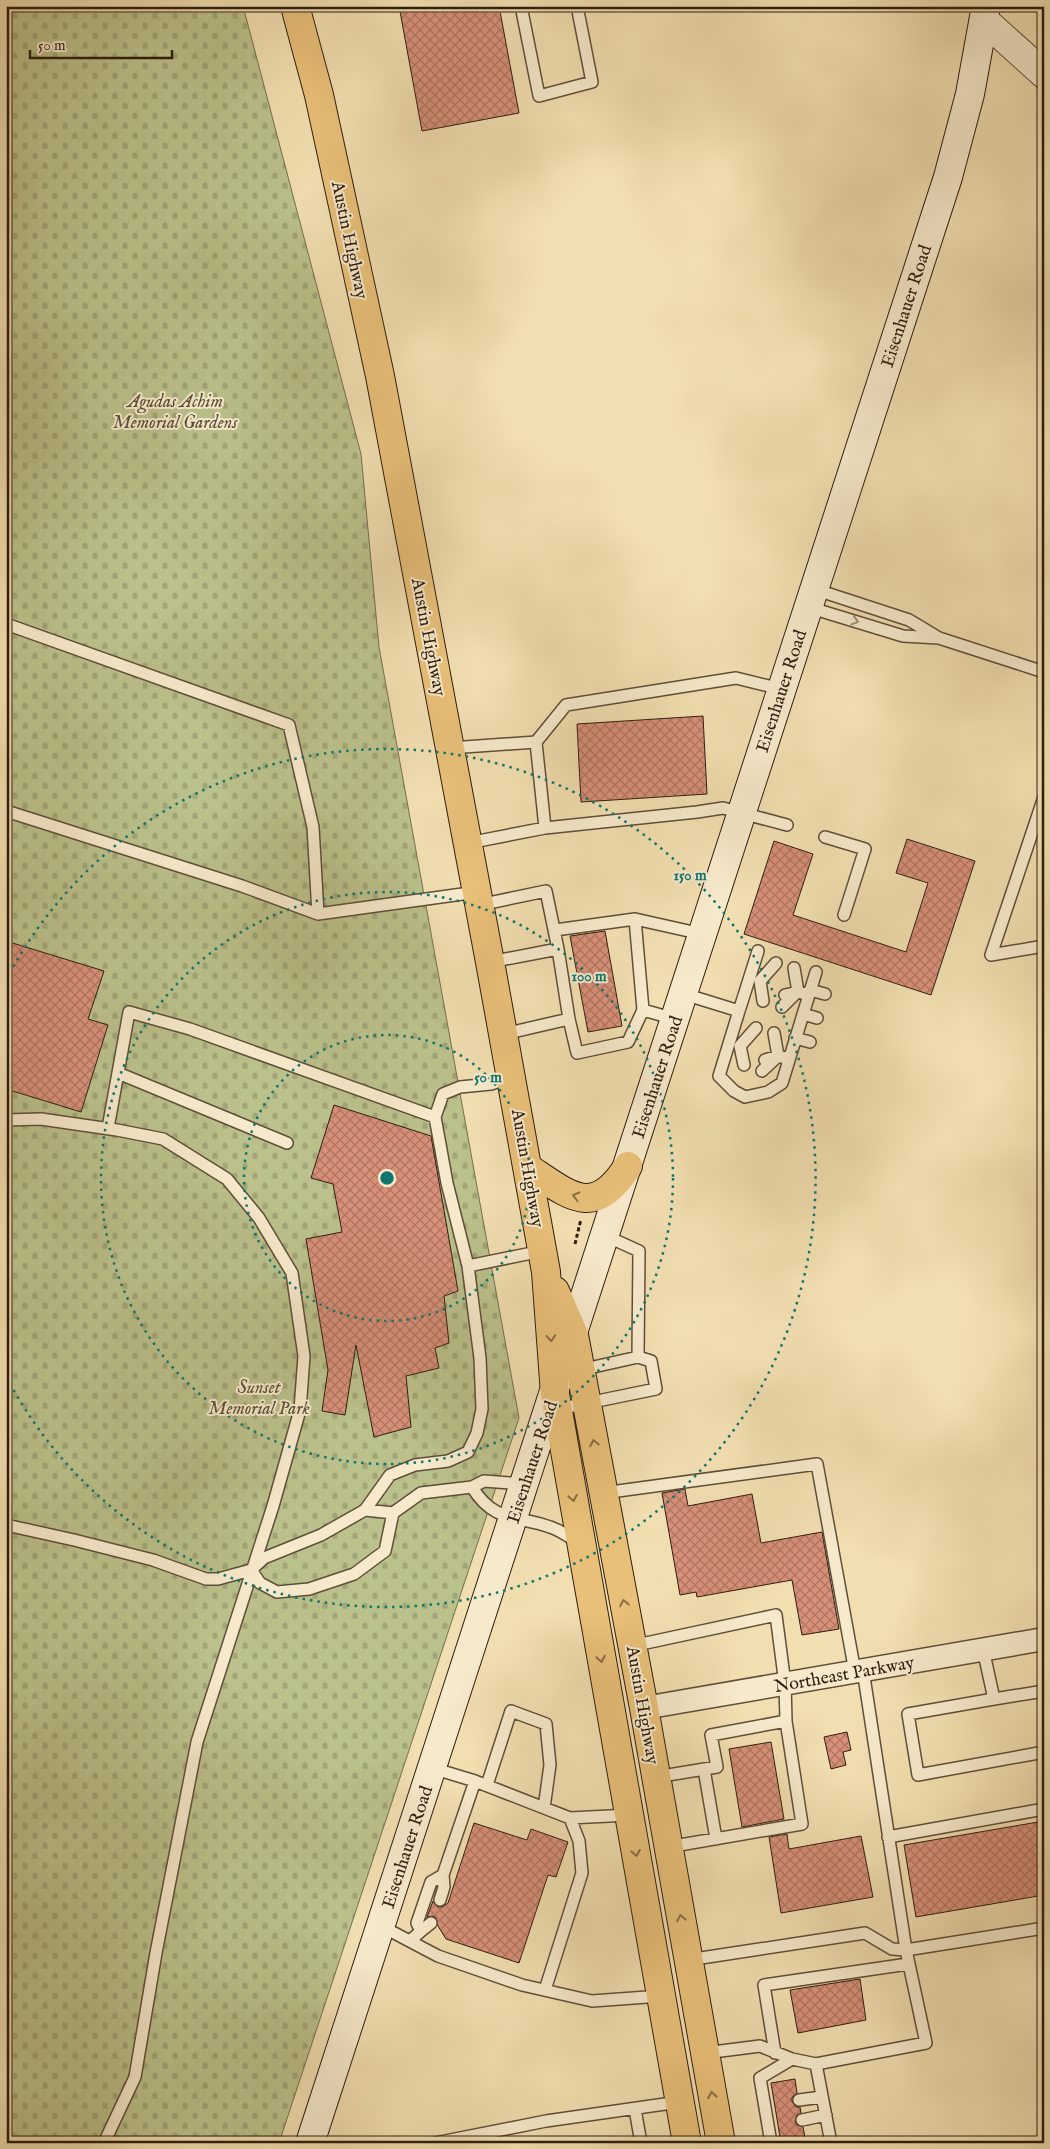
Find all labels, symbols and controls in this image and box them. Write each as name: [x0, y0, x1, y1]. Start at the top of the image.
scale bar: [30, 28, 172, 60]
text: 50 m: [38, 36, 66, 55]
street label: Austin Highway: [325, 178, 372, 302]
street label: Eisenhauer Road: [877, 242, 938, 371]
park label: Agudas Achim Memorial Gardens: [113, 391, 238, 435]
street label: Austin Highway: [405, 575, 450, 698]
one-way arrow: [850, 616, 858, 626]
street label: Eisenhauer Road: [752, 627, 813, 756]
text: 150 m: [673, 866, 707, 885]
text: 100 m: [571, 967, 607, 986]
street label: Eisenhauer Road: [628, 1013, 689, 1142]
text: 50 m: [474, 1068, 502, 1087]
street label: Austin Highway: [505, 1106, 548, 1229]
centre of rings: [378, 1169, 396, 1187]
one-way arrow: [572, 1191, 580, 1202]
one-way arrow: [545, 1334, 556, 1342]
park label: Sunset Memorial Park: [208, 1377, 310, 1421]
street label: Eisenhauer Road: [503, 1398, 564, 1527]
one-way arrow: [589, 1438, 600, 1447]
one-way arrow: [568, 1494, 578, 1503]
one-way arrow: [619, 1598, 630, 1607]
street label: Austin Highway: [620, 1643, 663, 1766]
street label: Northeast Parkway: [772, 1652, 916, 1699]
one-way arrow: [596, 1654, 606, 1663]
street label: Eisenhauer Road: [378, 1783, 439, 1912]
one-way arrow: [630, 1849, 640, 1857]
one-way arrow: [676, 1913, 686, 1922]
one-way arrow: [708, 2090, 718, 2099]

